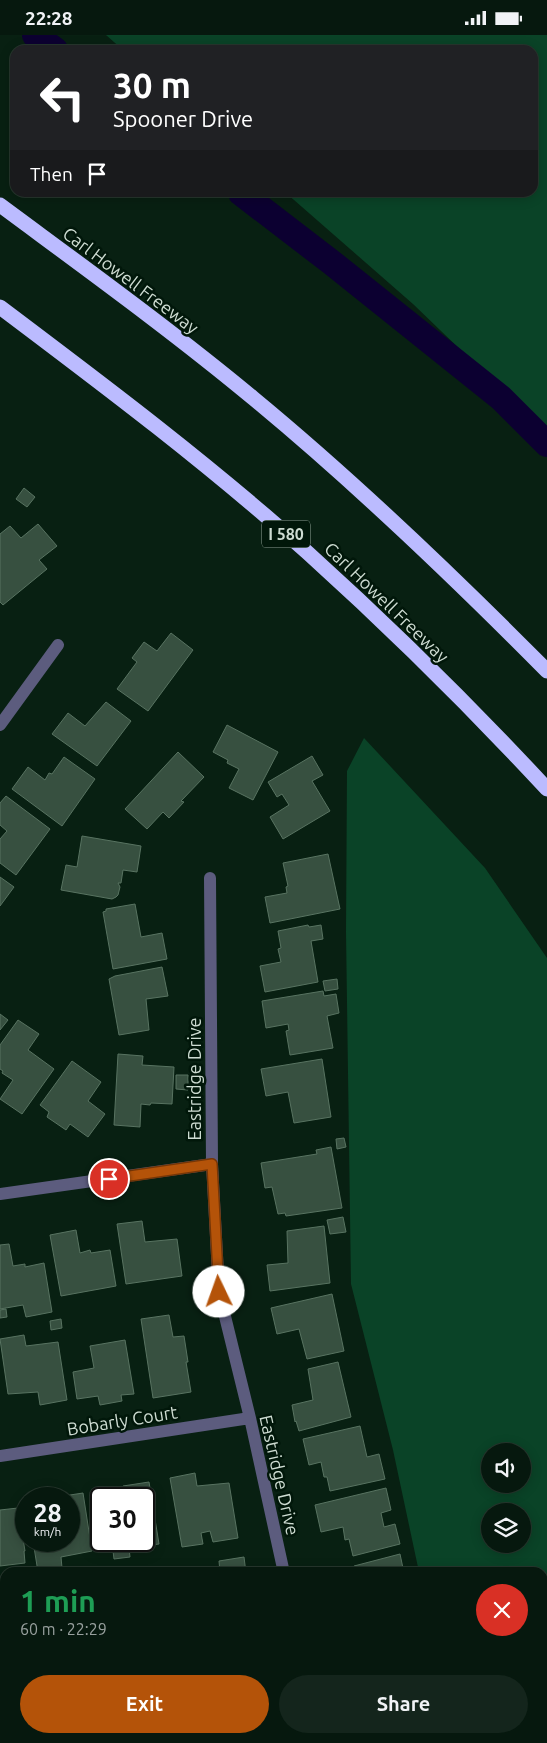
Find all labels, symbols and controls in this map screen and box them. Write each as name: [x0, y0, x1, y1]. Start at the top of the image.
text: 22:28: [25, 7, 73, 29]
icon: left: [30, 65, 95, 130]
text: 30 m: [113, 65, 191, 105]
text: Spooner Drive: [113, 106, 253, 131]
icon: arrive: [83, 160, 111, 188]
text: Then: [30, 163, 73, 185]
street label: Carl Howell Freeway: [59, 223, 203, 338]
road number: I 580: [262, 521, 310, 547]
street label: Carl Howell Freeway: [321, 538, 453, 666]
street label: Eastridge Drive: [184, 1018, 204, 1140]
pin: [88, 1158, 130, 1200]
icon: arrive: [95, 1165, 123, 1193]
position arrow: [192, 1265, 244, 1317]
street label: Bobarly Court: [65, 1401, 179, 1439]
street label: Eastridge Drive: [256, 1413, 304, 1537]
map controls: [481, 1443, 531, 1553]
button: sound: [481, 1443, 531, 1493]
speed limit sign: 30: [90, 1487, 155, 1552]
text: 28: [33, 1499, 62, 1527]
button: layers: [481, 1503, 531, 1553]
text: km/h: [34, 1525, 61, 1538]
text: 1 min: [20, 1584, 96, 1618]
button: close: [476, 1584, 528, 1636]
text: 60 m · 22:29: [20, 1620, 107, 1638]
button: Exit: [20, 1675, 269, 1733]
button: Share: [279, 1675, 528, 1733]

